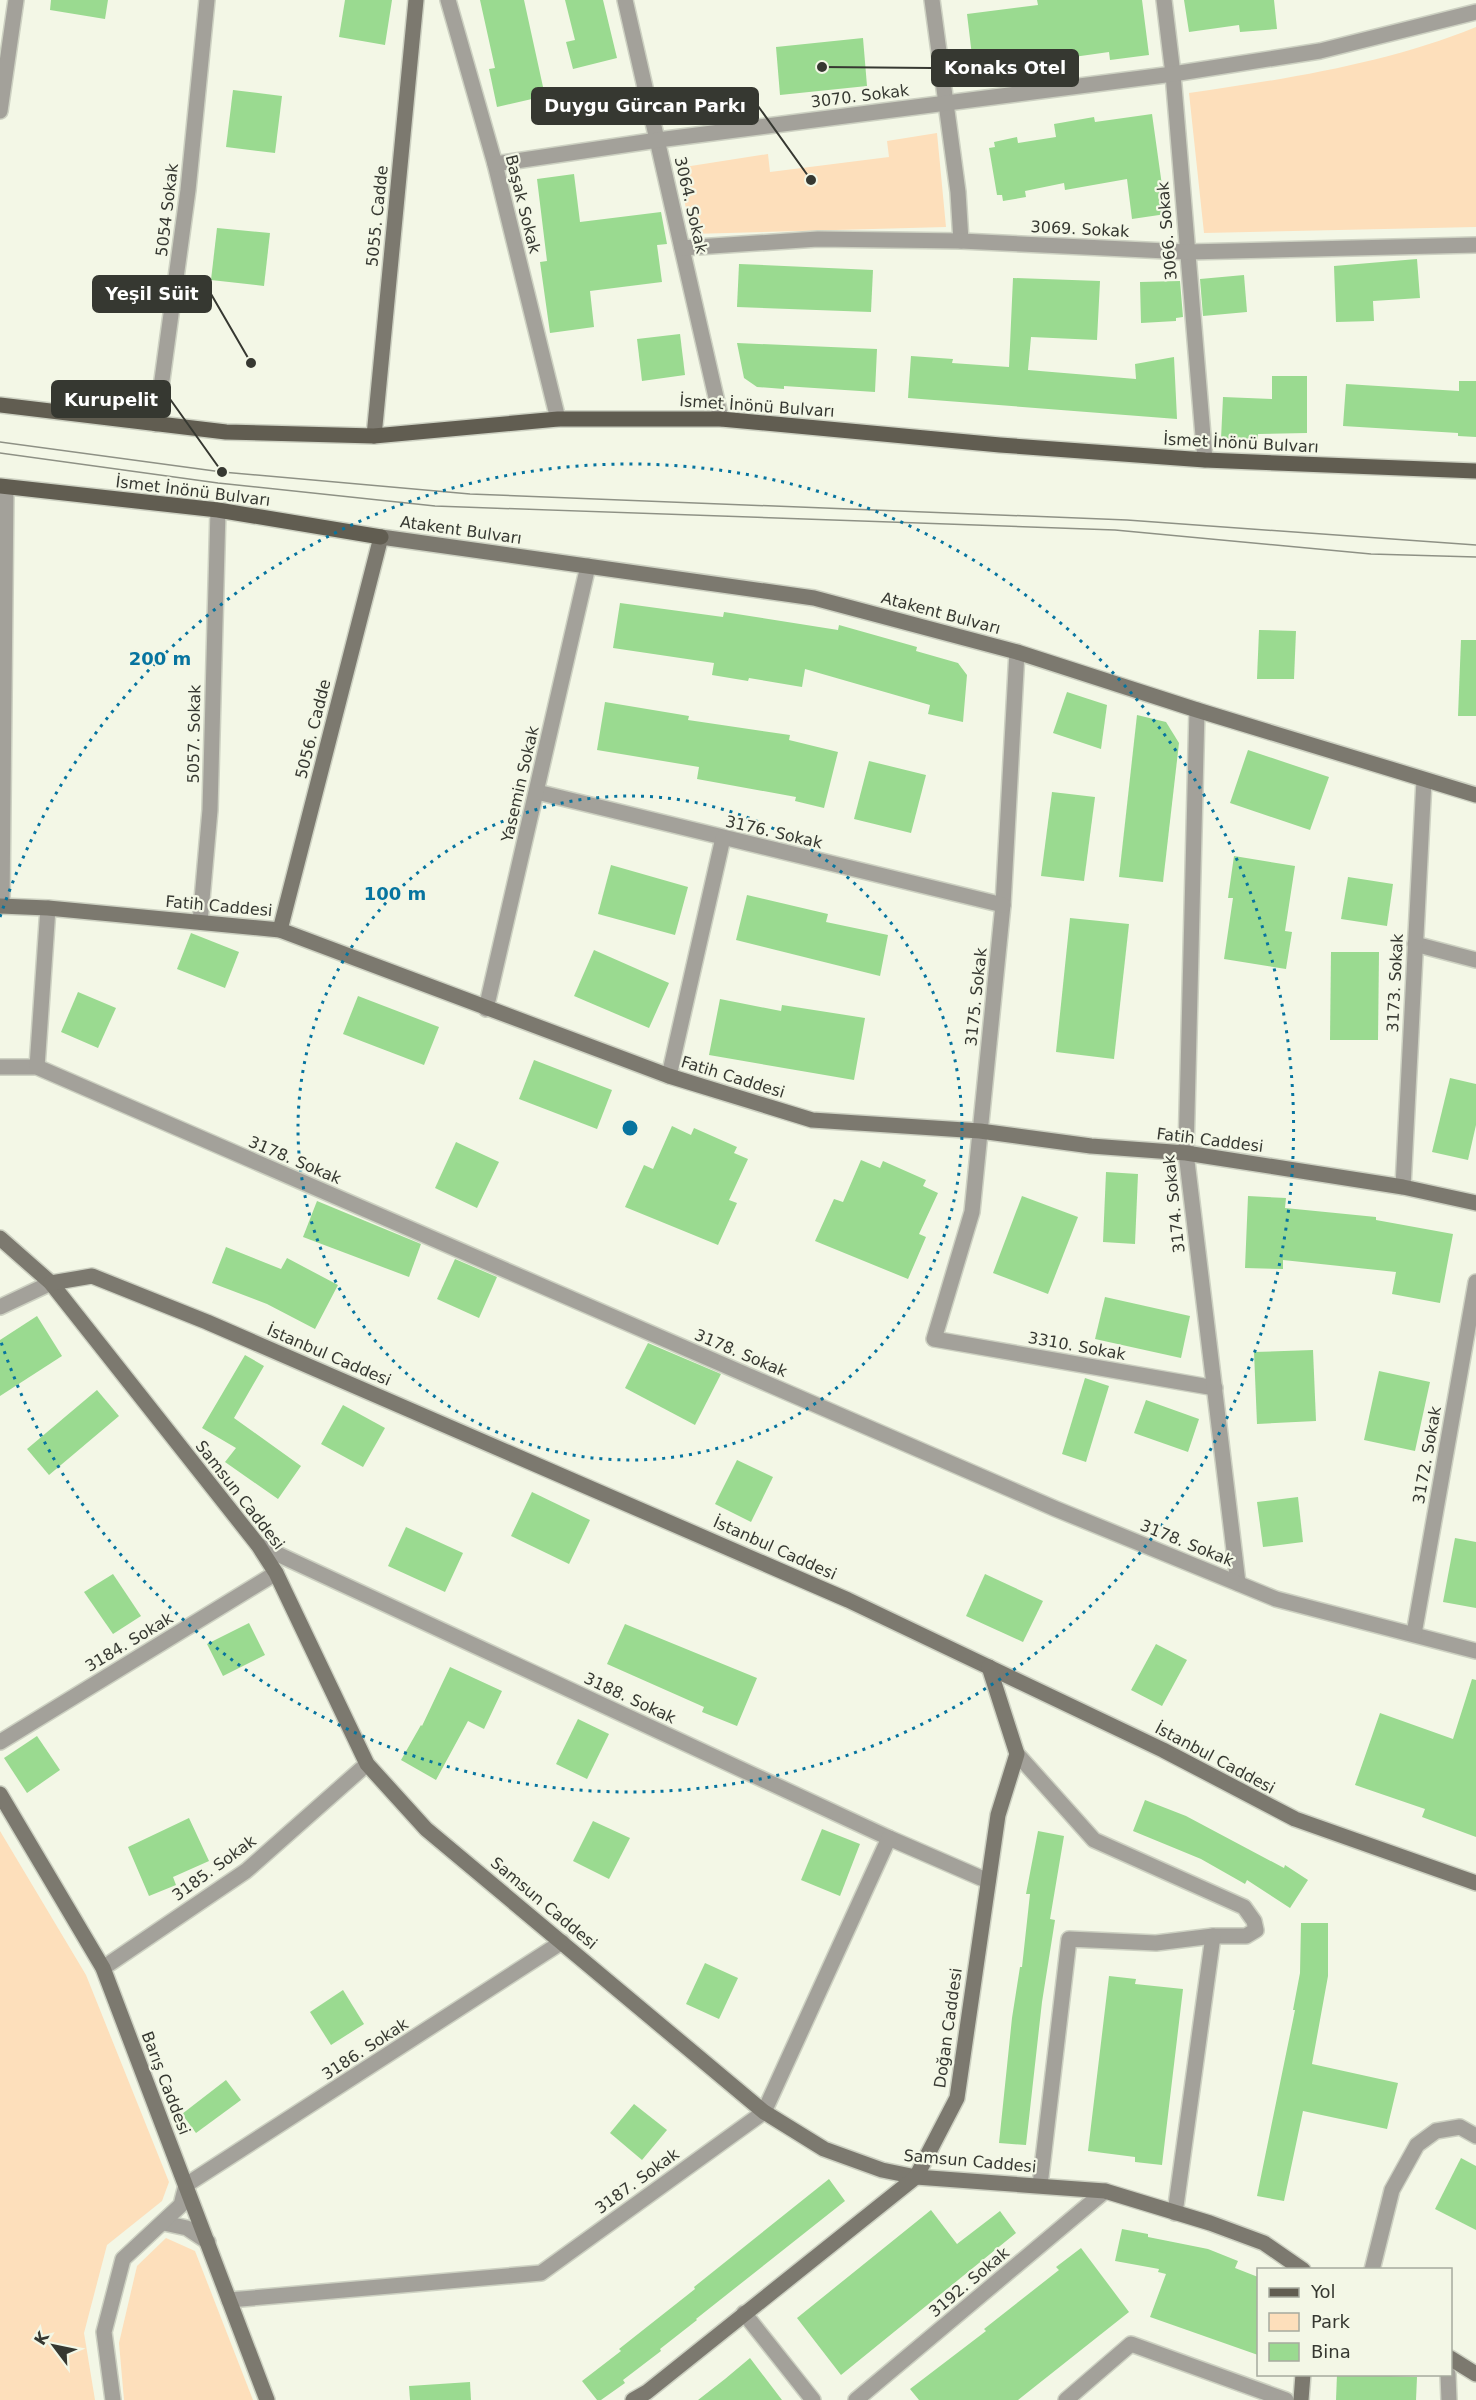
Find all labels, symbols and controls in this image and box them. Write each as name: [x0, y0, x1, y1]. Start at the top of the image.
callout: Konaks Otel: [932, 50, 1078, 86]
text: Konaks Otel: [944, 57, 1066, 78]
street label: 3070. Sokak: [810, 80, 911, 111]
callout: Duygu Gürcan Parkı: [532, 88, 758, 124]
text: Duygu Gürcan Parkı: [544, 95, 746, 116]
street label: Başak Sokak: [502, 153, 545, 256]
street label: 3064. Sokak: [671, 155, 712, 256]
street label: 5054 Sokak: [152, 162, 182, 258]
street label: 5055. Cadde: [362, 164, 392, 268]
street label: 3066. Sokak: [1153, 180, 1181, 281]
street label: 3069. Sokak: [1030, 217, 1131, 241]
callout: Yeşil Süit: [93, 276, 211, 312]
text: Yeşil Süit: [104, 283, 199, 304]
callout: Kurupelit: [52, 381, 170, 417]
text: Kurupelit: [64, 389, 158, 410]
street label: İsmet İnönü Bulvarı: [679, 391, 835, 421]
street label: İsmet İnönü Bulvarı: [1163, 429, 1319, 457]
street label: İsmet İnönü Bulvarı: [115, 472, 271, 510]
street label: Atakent Bulvarı: [399, 512, 523, 548]
street label: Atakent Bulvarı: [879, 588, 1003, 638]
text: 200 m: [129, 648, 191, 669]
street label: 5056. Cadde: [291, 677, 335, 781]
street label: 5057. Sokak: [184, 684, 204, 784]
street label: Yasemin Sokak: [497, 723, 543, 845]
street label: 3176. Sokak: [724, 812, 825, 853]
text: 100 m: [364, 883, 426, 904]
street label: Fatih Caddesi: [165, 892, 273, 920]
street label: 3173. Sokak: [1383, 932, 1407, 1033]
street label: 3175. Sokak: [961, 946, 991, 1047]
street label: Fatih Caddesi: [679, 1052, 787, 1102]
centre of rings: [620, 1118, 640, 1138]
street label: Fatih Caddesi: [1156, 1124, 1264, 1156]
street label: 3178. Sokak: [246, 1132, 345, 1188]
street label: 3174. Sokak: [1159, 1153, 1189, 1254]
street label: İstanbul Caddesi: [264, 1320, 394, 1390]
street label: 3178. Sokak: [692, 1325, 791, 1381]
street label: 3310. Sokak: [1027, 1328, 1128, 1364]
street label: 3172. Sokak: [1409, 1404, 1445, 1505]
street label: Samsun Caddesi: [192, 1437, 288, 1553]
street label: İstanbul Caddesi: [710, 1512, 840, 1584]
street label: 3178. Sokak: [1138, 1516, 1237, 1571]
street label: 3184. Sokak: [82, 1608, 177, 1676]
street label: 3188. Sokak: [581, 1668, 679, 1728]
street label: İstanbul Caddesi: [1152, 1718, 1278, 1798]
street label: 3185. Sokak: [168, 1831, 260, 1905]
street label: Samsun Caddesi: [487, 1853, 601, 1953]
street label: Doğan Caddesi: [930, 1967, 966, 2089]
street label: 3186. Sokak: [318, 2014, 412, 2084]
street label: Barış Caddesi: [138, 2029, 194, 2137]
street label: 3187. Sokak: [591, 2144, 683, 2218]
street label: Samsun Caddesi: [903, 2146, 1037, 2176]
street label: 3192. Sokak: [925, 2242, 1014, 2321]
legend: [1257, 2268, 1452, 2376]
text: Yol: [1310, 2281, 1336, 2302]
text: Park: [1311, 2311, 1350, 2332]
north arrow: [24, 2316, 84, 2376]
text: K: [30, 2328, 53, 2349]
text: Bina: [1311, 2341, 1351, 2362]

